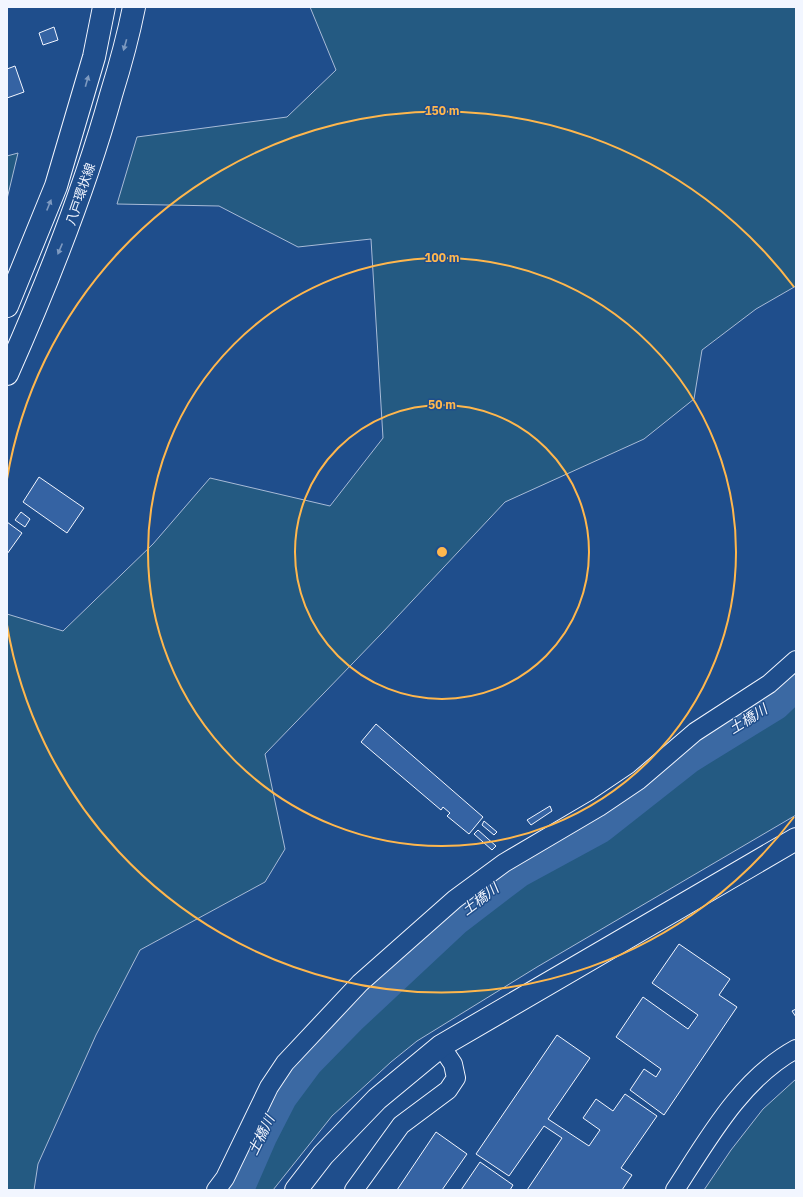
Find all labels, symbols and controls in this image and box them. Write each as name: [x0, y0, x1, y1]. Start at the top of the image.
one-way arrow: [122, 39, 128, 51]
one-way arrow: [84, 75, 90, 87]
text: 150 m: [424, 103, 460, 118]
street label: 八戸環状線: [62, 161, 99, 228]
one-way arrow: [46, 199, 52, 211]
one-way arrow: [57, 243, 63, 255]
text: 100 m: [424, 250, 460, 265]
text: 50 m: [428, 397, 456, 412]
centre of rings: [435, 545, 449, 559]
water label: 土橋川: [725, 699, 772, 738]
water label: 土橋川: [458, 878, 504, 919]
water label: 土橋川: [244, 1110, 279, 1158]

